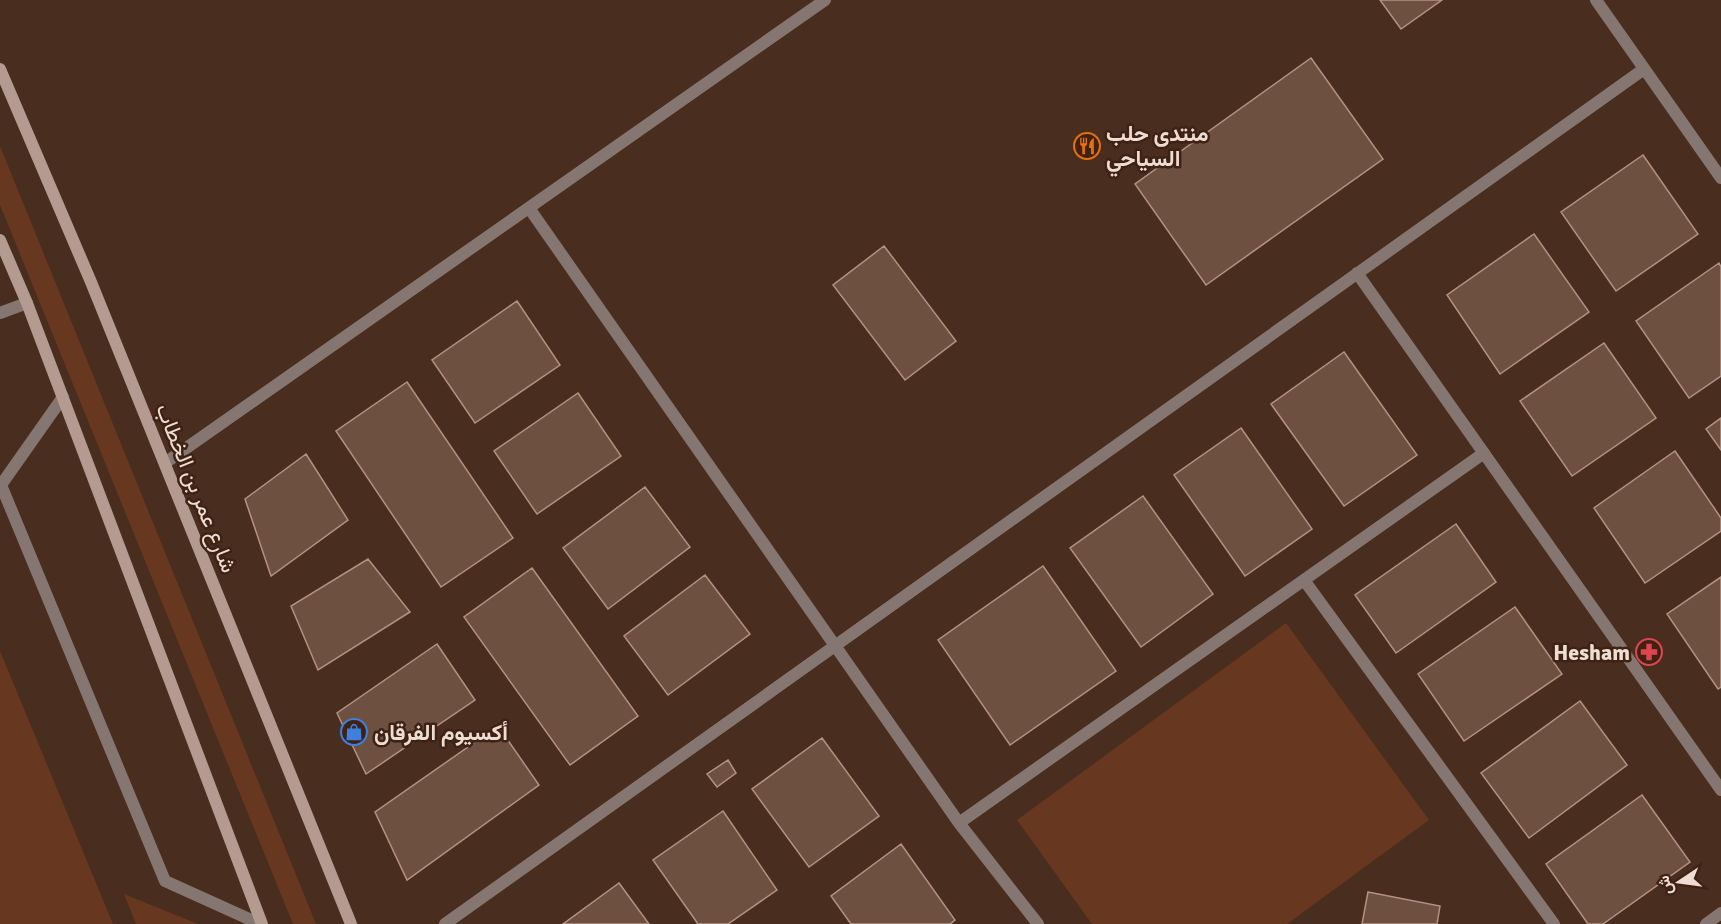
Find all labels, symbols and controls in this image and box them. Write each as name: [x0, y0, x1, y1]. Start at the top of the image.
place label: منتدى حلب السياحي: [1106, 120, 1209, 177]
restaurant icon: منتدى حلب السياحي: [1072, 131, 1102, 161]
street label: شارع عمر بن الخطاب: [149, 400, 243, 577]
pharmacy icon: Hesham: [1634, 637, 1664, 667]
place label: Hesham: [1553, 639, 1630, 666]
shop icon: أكسيوم الفرقان: [339, 717, 369, 747]
place label: أكسيوم الفرقان: [374, 719, 508, 747]
north arrow: [1649, 852, 1709, 912]
text: ش: [1653, 874, 1677, 897]

